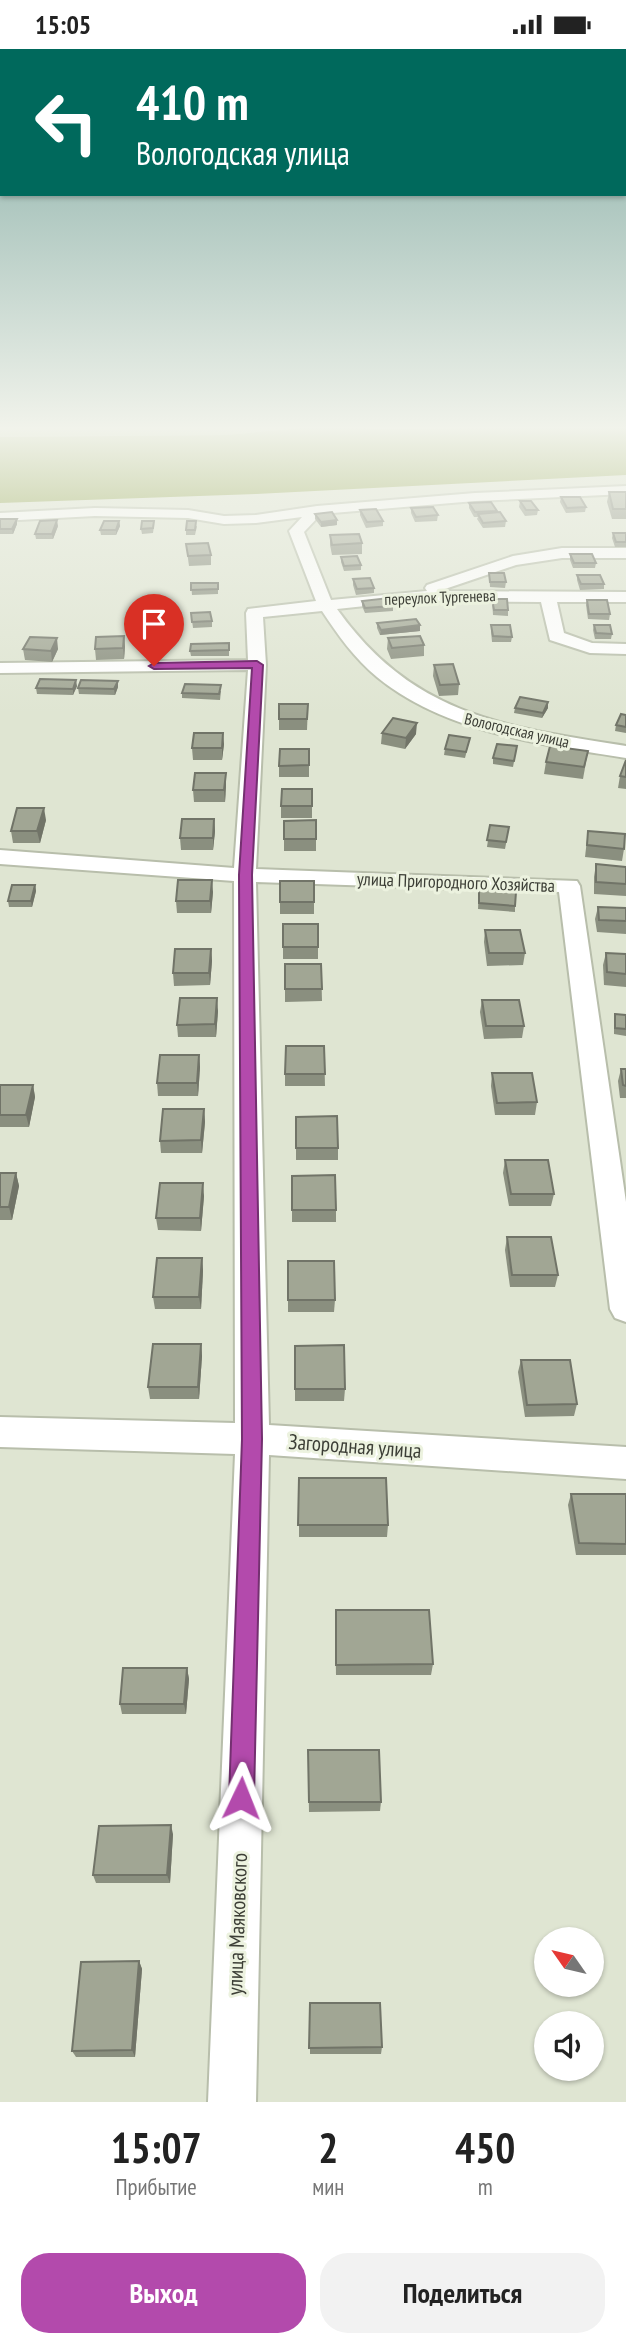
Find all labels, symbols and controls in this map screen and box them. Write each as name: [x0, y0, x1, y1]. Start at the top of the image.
text: 15:05: [35, 8, 91, 41]
text: 410 m: [136, 70, 249, 134]
icon: left: [21, 77, 112, 168]
text: Вологодская улица: [136, 132, 350, 174]
street label: переулок Тургенева: [384, 585, 496, 609]
pin: [124, 594, 184, 666]
icon: arrive: [135, 605, 173, 643]
street label: Вологодская улица: [463, 708, 571, 752]
street label: улица Пригородного Хозяйства: [357, 867, 555, 897]
street label: Загородная улица: [288, 1428, 422, 1464]
position arrow: [204, 1761, 278, 1835]
street label: улица Маяковского: [221, 1852, 253, 1996]
north arrow: [534, 1927, 604, 1997]
map controls: [534, 1927, 604, 2081]
button: sound: [534, 2011, 604, 2081]
text: 15:07: [111, 2120, 202, 2175]
text: 2: [318, 2120, 338, 2175]
text: 450: [455, 2120, 515, 2175]
text: Прибытие: [115, 2172, 197, 2201]
text: мин: [312, 2172, 344, 2201]
text: m: [478, 2172, 493, 2201]
button: Выход: [21, 2253, 306, 2333]
button: Поделиться: [320, 2253, 605, 2333]

